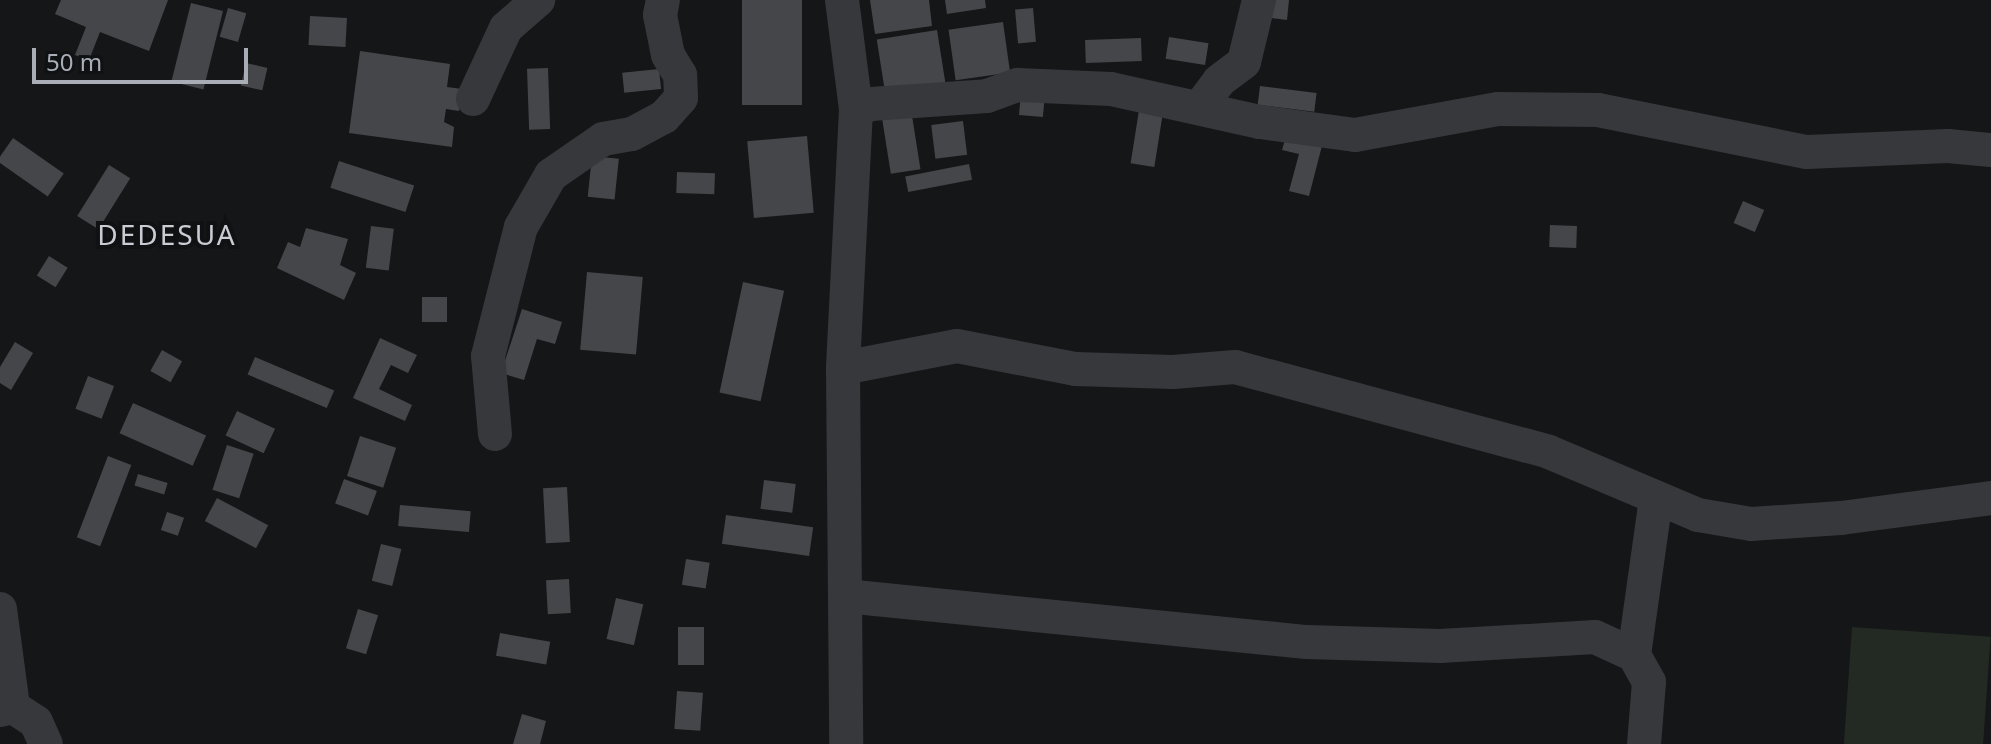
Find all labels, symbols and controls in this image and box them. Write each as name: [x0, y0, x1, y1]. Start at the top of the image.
scale bar: [36, 32, 252, 82]
text: 50 m: [46, 45, 102, 78]
district label: DEDESUA: [97, 217, 237, 251]

